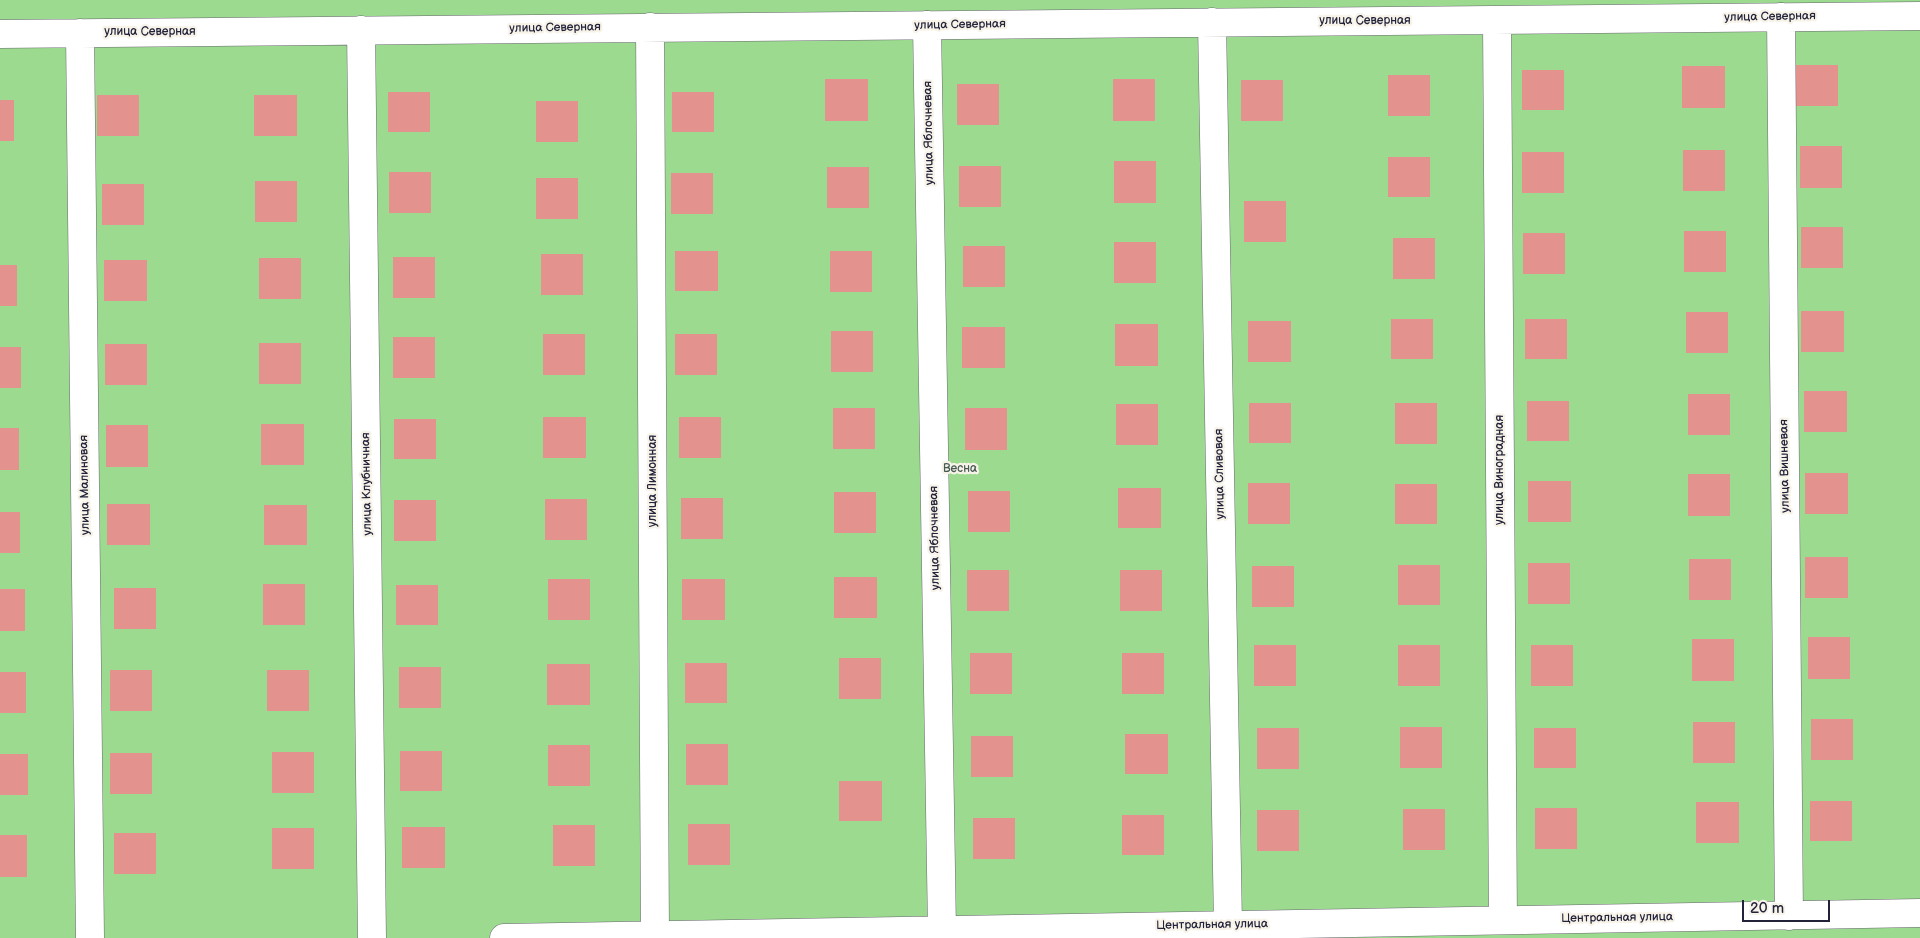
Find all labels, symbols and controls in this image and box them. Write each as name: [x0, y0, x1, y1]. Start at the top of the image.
street label: улица Северная: [1724, 9, 1816, 25]
street label: улица Северная: [1319, 14, 1411, 28]
street label: улица Северная: [914, 17, 1006, 33]
street label: улица Северная: [509, 20, 601, 36]
street label: улица Северная: [104, 25, 196, 39]
street label: улица Яблочневая: [921, 81, 937, 185]
street label: улица Виноградная: [1493, 415, 1507, 525]
street label: улица Вишневая: [1777, 419, 1793, 513]
street label: улица Сливовая: [1212, 429, 1228, 519]
street label: улица Клубничная: [359, 432, 375, 536]
street label: улица Малиновая: [77, 435, 93, 535]
street label: улица Лимонная: [646, 435, 660, 527]
park label: Весна: [943, 462, 977, 476]
street label: улица Яблочневая: [927, 486, 943, 590]
scale bar: [1745, 890, 1832, 922]
text: 20 m: [1750, 899, 1784, 918]
street label: Центральная улица: [1561, 910, 1673, 926]
street label: Центральная улица: [1156, 917, 1268, 933]

